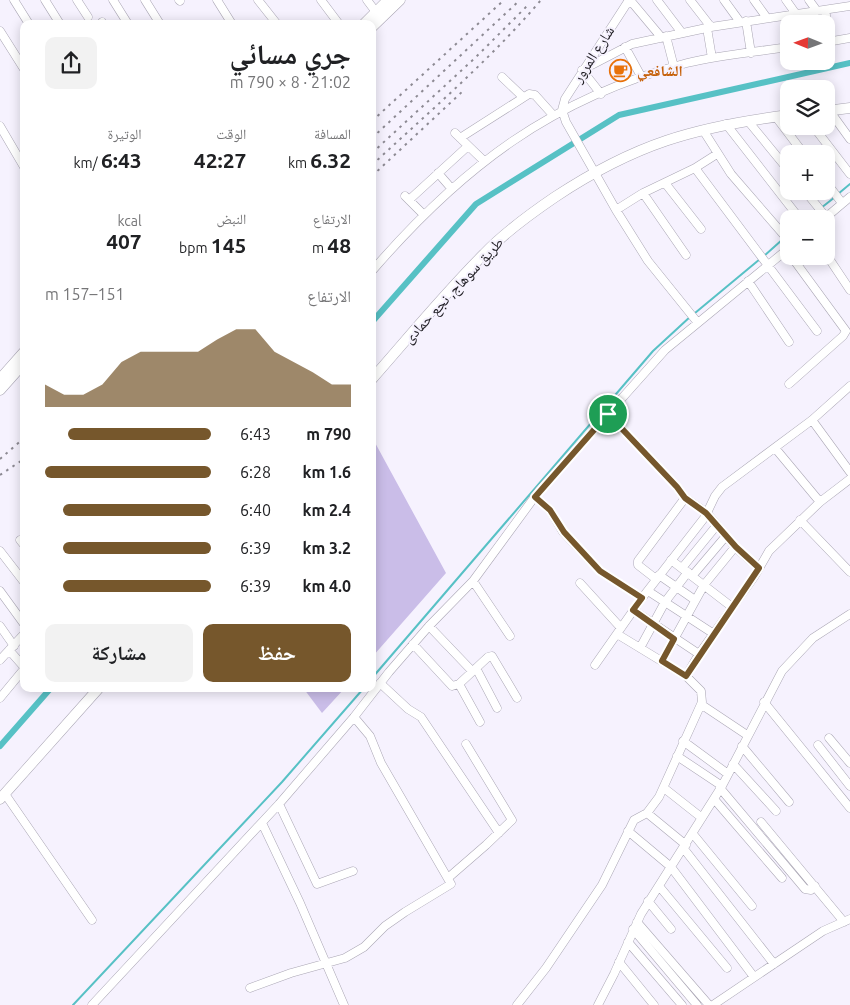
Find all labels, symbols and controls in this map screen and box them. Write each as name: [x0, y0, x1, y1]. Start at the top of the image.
north arrow: [780, 15, 835, 70]
map controls: [780, 15, 835, 265]
street label: شارع المرور: [568, 23, 619, 87]
button: share: [45, 37, 97, 89]
text: جري مسائي: [229, 38, 351, 69]
cafe icon: الشافعي: [609, 58, 633, 82]
place label: الشافعي: [637, 62, 683, 82]
text: 21:02 · 8 × 790 m: [230, 73, 351, 91]
button: layers: [780, 80, 835, 135]
text: الوتيرة: [108, 126, 142, 142]
text: الوقت: [216, 126, 246, 142]
text: المسافة: [314, 126, 351, 142]
button: +: [780, 145, 835, 200]
text: 6:43: [101, 148, 142, 172]
text: 42:27: [194, 148, 246, 172]
text: 6.32: [310, 148, 351, 172]
text: /km: [73, 155, 101, 171]
text: km: [288, 155, 310, 171]
button: −: [780, 210, 835, 265]
text: النبض: [216, 211, 246, 227]
text: الارتفاع: [313, 211, 351, 227]
text: kcal: [118, 213, 142, 229]
text: 407: [106, 229, 142, 253]
text: 145: [211, 233, 246, 257]
text: 48: [327, 233, 351, 257]
street label: طريق سوهاج, نجع حمادى: [399, 233, 508, 348]
text: bpm: [179, 240, 211, 256]
text: m: [312, 240, 327, 256]
text: 151–157 m: [45, 285, 125, 303]
text: الارتفاع: [307, 287, 351, 305]
pin: [587, 393, 629, 435]
icon: arrive: [594, 400, 622, 428]
text: 6:43: [240, 425, 271, 443]
text: 790 m: [306, 425, 351, 443]
text: 6:28: [240, 463, 271, 481]
text: 1.6 km: [302, 463, 351, 481]
text: 6:40: [240, 501, 271, 519]
text: 2.4 km: [302, 501, 351, 519]
text: 6:39: [240, 539, 271, 557]
text: 3.2 km: [302, 539, 351, 557]
text: 6:39: [240, 577, 271, 595]
text: 4.0 km: [302, 577, 351, 595]
button: مشاركة: [45, 624, 193, 682]
button: حفظ: [203, 624, 351, 682]

